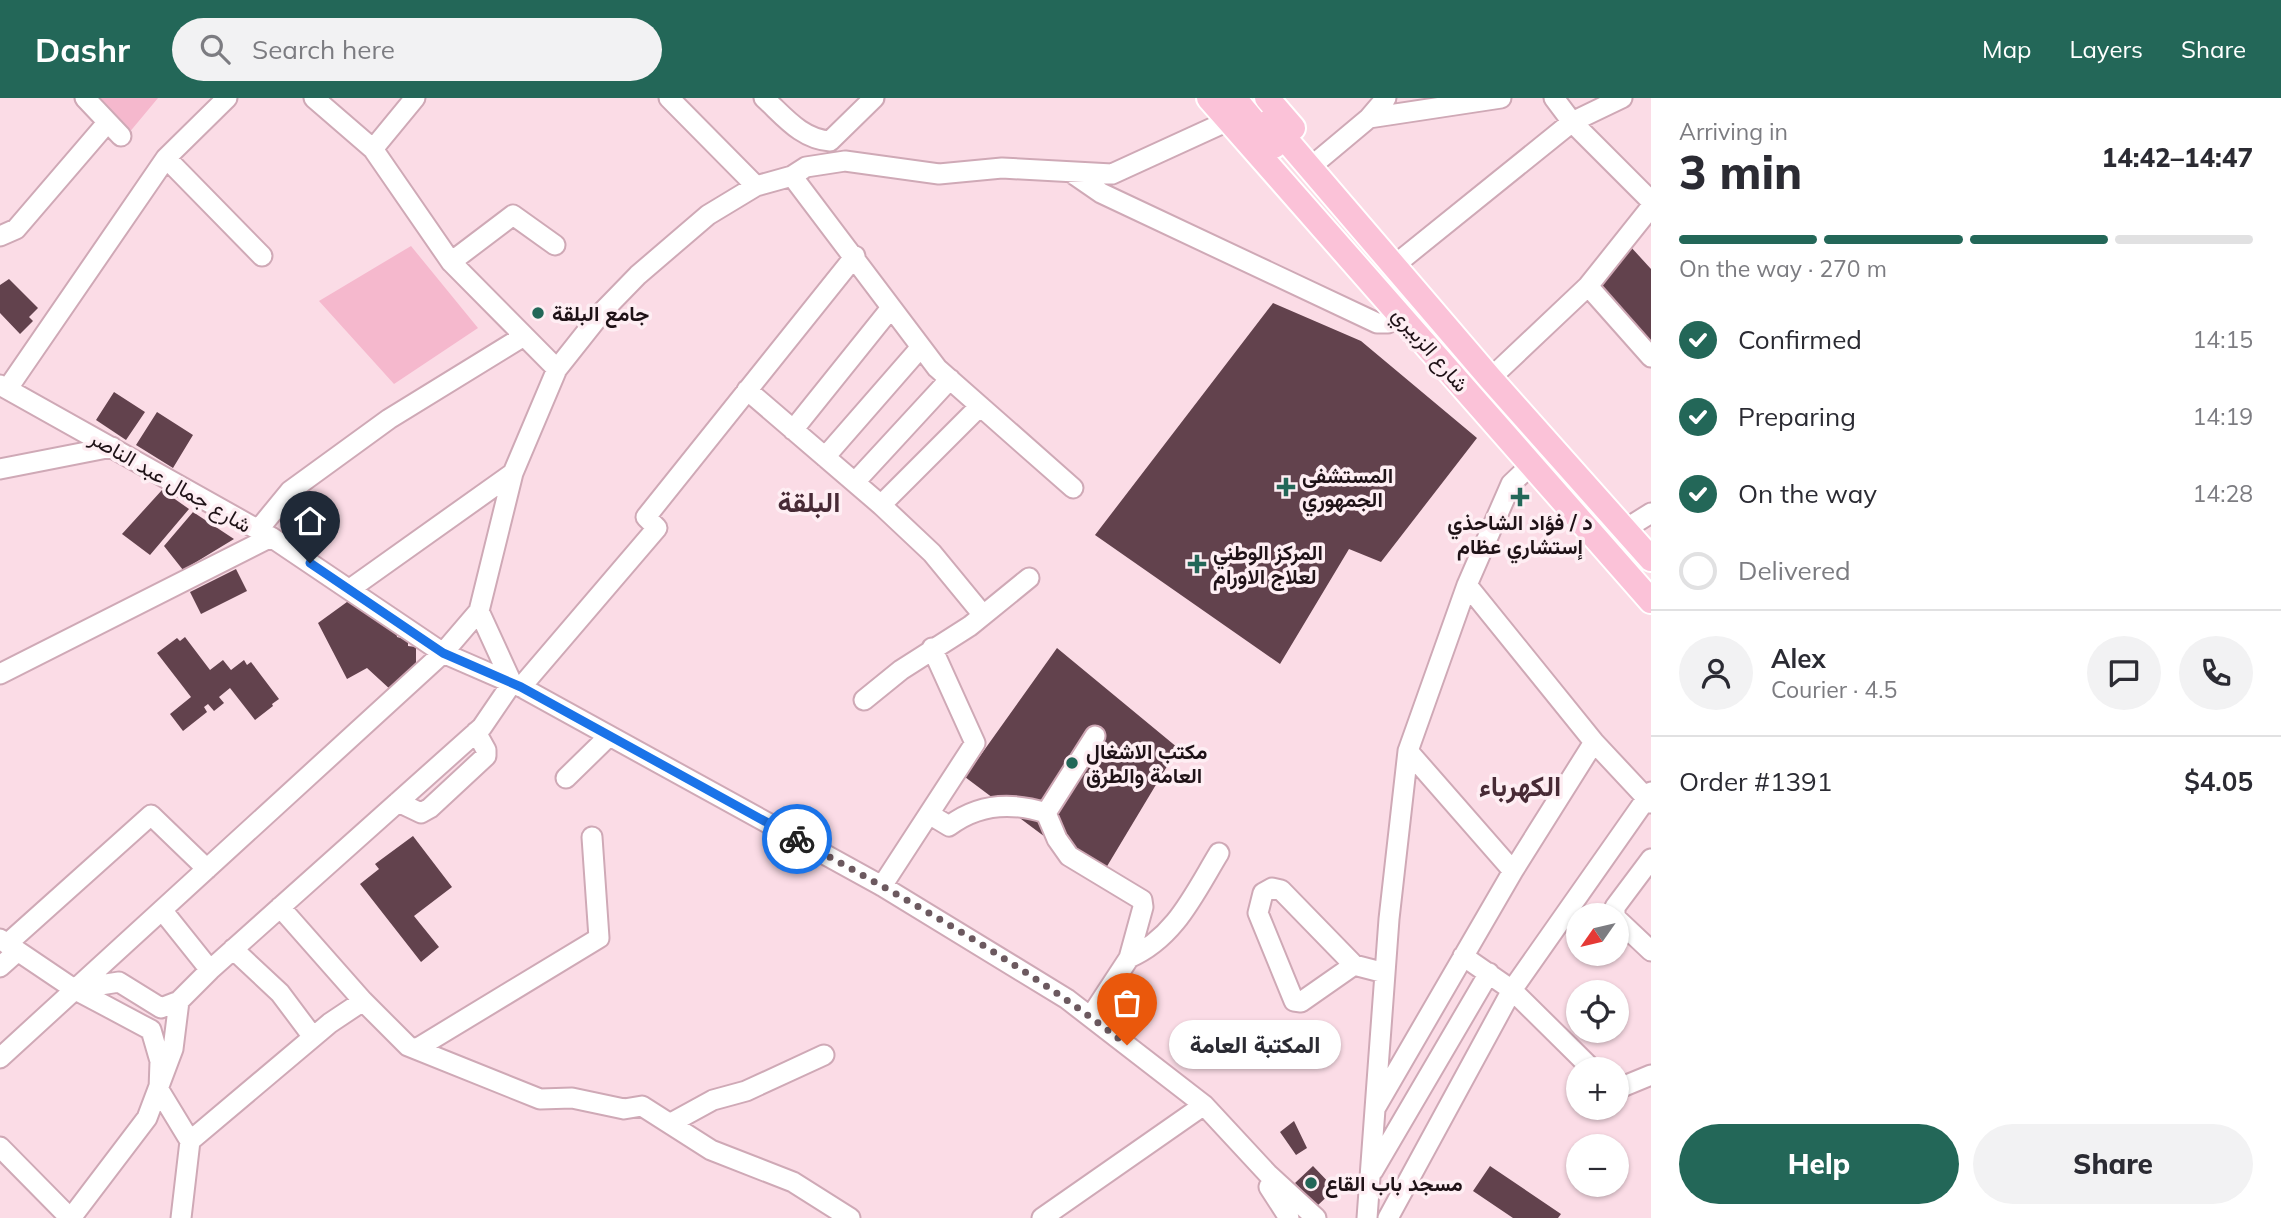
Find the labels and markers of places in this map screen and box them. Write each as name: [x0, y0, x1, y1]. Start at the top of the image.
place label: جامع البلقة: [552, 300, 649, 328]
marker: جامع البلقة: [530, 305, 546, 321]
place label: المستشفى الجمهوري: [1302, 462, 1393, 517]
marker: المستشفى الجمهوري: [1276, 477, 1296, 497]
marker: د / فؤاد الشاحذي إستشاري عظام: [1510, 487, 1530, 507]
pin: [280, 491, 340, 563]
place label: د / فؤاد الشاحذي إستشاري عظام: [1447, 509, 1593, 564]
place label: المركز الوطني لعلاج الاورام: [1213, 539, 1323, 591]
marker: المركز الوطني لعلاج الاورام: [1187, 554, 1207, 574]
place label: مكتب الاشغال العامة والطرق: [1086, 738, 1207, 789]
marker: مكتب الاشغال العامة والطرق: [1064, 755, 1080, 771]
pin: [1097, 973, 1157, 1045]
callout: المكتبة العامة: [1169, 1020, 1340, 1070]
place label: مسجد باب القاع: [1325, 1170, 1463, 1198]
marker: مسجد باب القاع: [1303, 1175, 1319, 1191]

